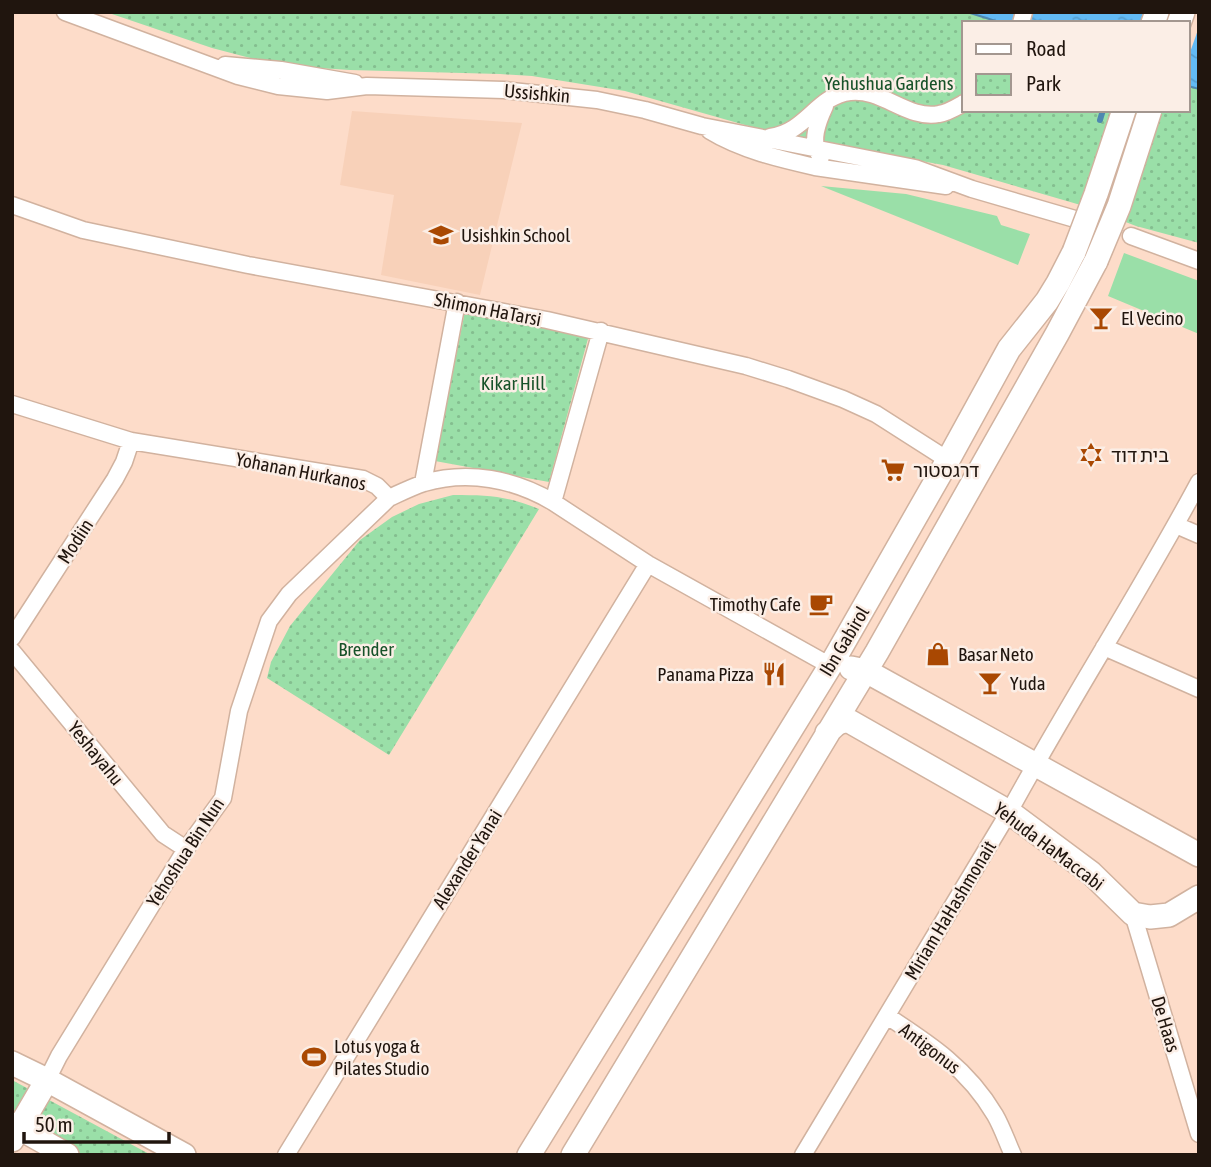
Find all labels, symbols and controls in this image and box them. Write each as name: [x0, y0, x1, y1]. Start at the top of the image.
legend: [962, 21, 1190, 112]
text: Road: [1026, 36, 1066, 60]
text: Park: [1026, 71, 1061, 95]
park label: Yehushua Gardens: [825, 72, 954, 94]
street label: Ussishkin: [503, 79, 571, 107]
school or university icon: Usishkin School: [427, 221, 455, 249]
place label: Usishkin School: [461, 224, 570, 246]
street label: Shimon HaTarsi: [433, 288, 543, 330]
bar icon: El Vecino: [1087, 304, 1115, 332]
place label: El Vecino: [1121, 307, 1184, 329]
park label: Kikar Hill: [481, 372, 545, 394]
synagogue icon: בית דוד: [1077, 441, 1105, 469]
place label: בית דוד: [1111, 444, 1169, 466]
street label: Yohanan Hurkanos: [234, 448, 368, 494]
supermarket icon: דרגסטור: [879, 456, 907, 484]
place label: דרגסטור: [913, 459, 979, 481]
street label: Modiin: [53, 515, 97, 567]
cafe icon: Timothy Cafe: [807, 590, 835, 618]
place label: Timothy Cafe: [710, 593, 801, 615]
street label: Ibn Gabirol: [815, 602, 873, 680]
park label: Brender: [338, 638, 394, 660]
shop icon: Basar Neto: [924, 640, 952, 668]
place label: Basar Neto: [958, 643, 1034, 665]
restaurant icon: Panama Pizza: [760, 660, 788, 688]
place label: Panama Pizza: [657, 663, 754, 685]
bar icon: Yuda: [976, 669, 1004, 697]
place label: Yuda: [1010, 672, 1045, 694]
street label: Yeshayahu: [64, 717, 128, 789]
street label: Yehoshua Bin Nun: [142, 793, 228, 911]
street label: Yehuda HaMaccabi: [989, 797, 1109, 895]
street label: Alexander Yanai: [428, 805, 506, 913]
street label: Miriam HaHashmonait: [900, 836, 1000, 984]
street label: De Haas: [1147, 993, 1185, 1055]
street label: Antigonus: [895, 1018, 965, 1078]
place label: Lotus yoga & Pilates Studio: [334, 1035, 429, 1079]
sports icon: Lotus yoga & Pilates Studio: [300, 1043, 328, 1071]
scale bar: [24, 1100, 170, 1144]
text: 50 m: [35, 1112, 73, 1136]

